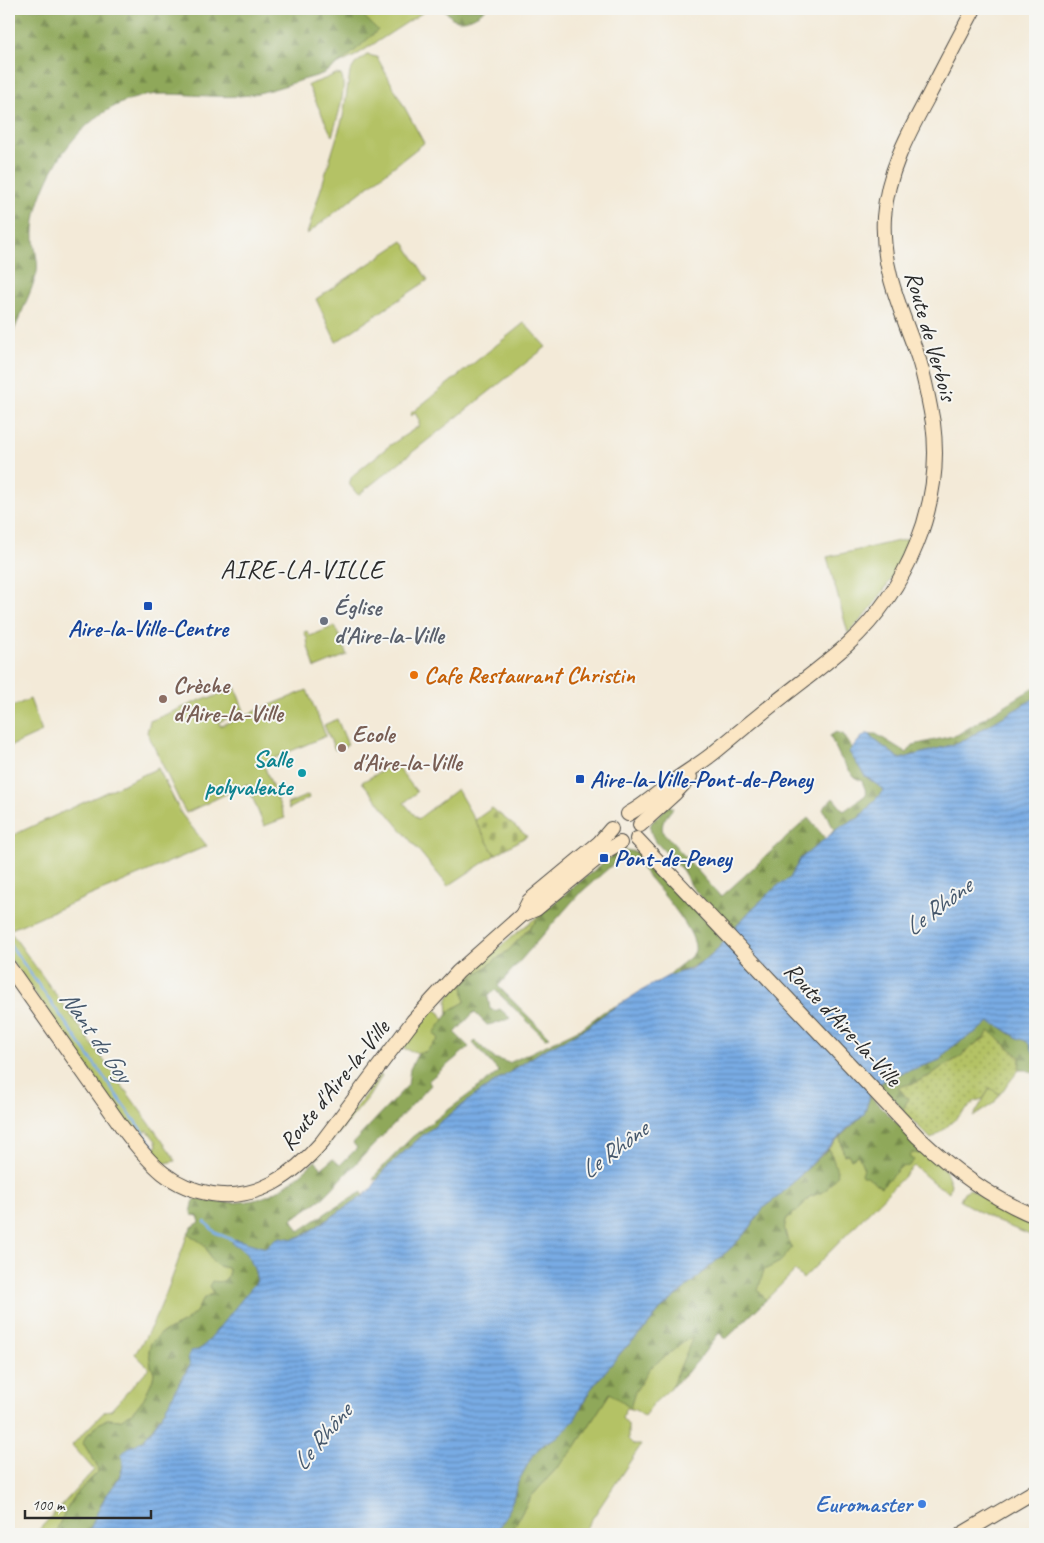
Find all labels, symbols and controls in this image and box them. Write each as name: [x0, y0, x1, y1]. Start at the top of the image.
street label: Route de Verbois: [898, 268, 964, 406]
district label: AIRE-LA-VILLE: [220, 553, 386, 586]
place label: Église d'Aire-la-Ville: [334, 592, 446, 650]
marker: Aire-la-Ville-Centre: [142, 600, 154, 612]
place label: Aire-la-Ville-Centre: [68, 613, 230, 643]
marker: Église d'Aire-la-Ville: [318, 615, 330, 627]
place label: Cafe Restaurant Christin: [424, 660, 636, 690]
marker: Cafe Restaurant Christin: [408, 669, 420, 681]
place label: Crèche d'Aire-la-Ville: [173, 670, 285, 728]
marker: Crèche d'Aire-la-Ville: [157, 693, 169, 705]
place label: Ecole d'Aire-la-Ville: [352, 719, 464, 777]
marker: Ecole d'Aire-la-Ville: [336, 742, 348, 754]
place label: Salle polyvalente: [205, 744, 294, 802]
place label: Aire-la-Ville-Pont-de-Peney: [590, 764, 814, 794]
marker: Salle polyvalente: [296, 767, 308, 779]
marker: Aire-la-Ville-Pont-de-Peney: [574, 773, 586, 785]
place label: Pont-de-Peney: [614, 843, 733, 873]
marker: Pont-de-Peney: [598, 852, 610, 864]
water label: Le Rhône: [898, 869, 982, 943]
street label: Route d'Aire-la-Ville: [778, 956, 910, 1094]
water label: Nant de Goy: [53, 984, 142, 1092]
street label: Route d'Aire-la-Ville: [272, 1012, 397, 1156]
water label: Le Rhône: [574, 1112, 658, 1186]
water label: Le Rhône: [285, 1394, 362, 1477]
scale bar: [25, 1488, 151, 1520]
place label: Euromaster: [815, 1489, 914, 1519]
text: 100 m: [32, 1496, 66, 1515]
marker: Euromaster: [916, 1498, 928, 1510]

